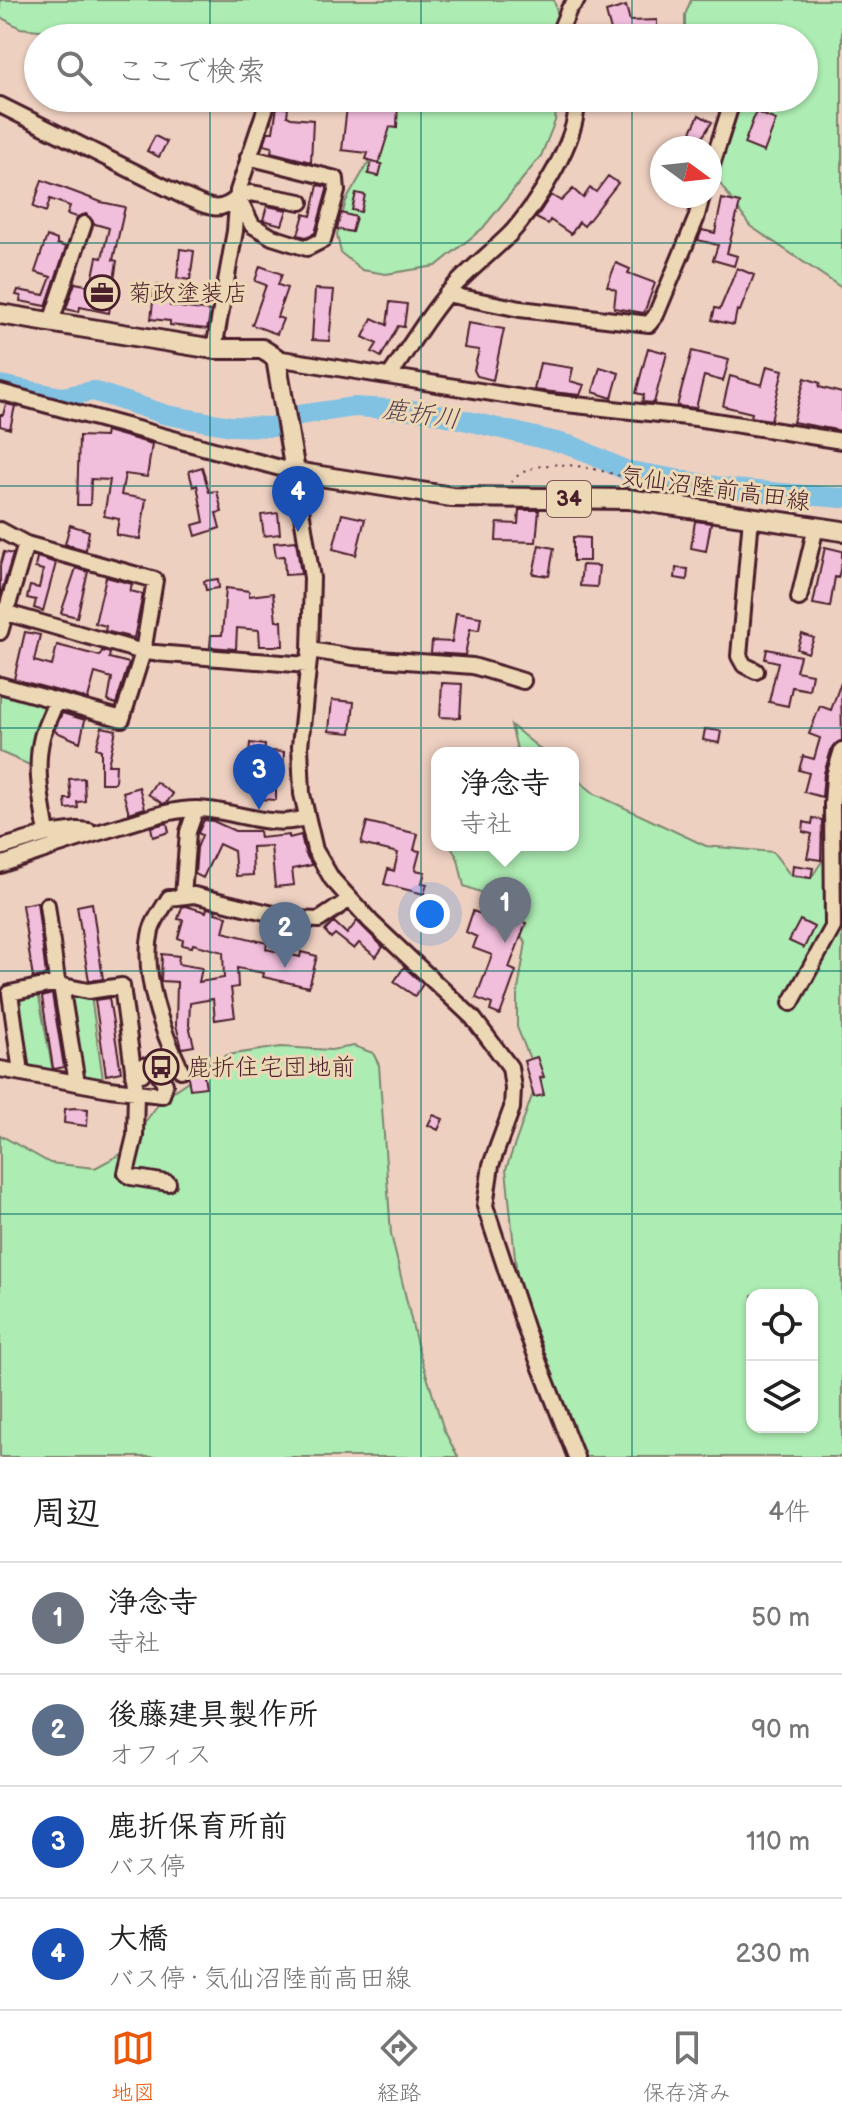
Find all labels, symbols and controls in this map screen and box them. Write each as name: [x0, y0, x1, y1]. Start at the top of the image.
search box: [24, 24, 818, 112]
icon: search: [52, 46, 96, 90]
text: ここで検索: [116, 54, 266, 90]
north arrow: [650, 136, 722, 208]
office icon: 菊政塗装店: [83, 274, 121, 312]
place label: 菊政塗装店: [128, 279, 248, 308]
water label: 鹿折川: [380, 394, 462, 436]
street label: 気仙沼陸前高田線: [618, 461, 812, 517]
pin: 4: [272, 466, 324, 532]
road number: 34: [547, 481, 591, 517]
pin: 3: [233, 744, 285, 810]
popup: [431, 747, 579, 851]
text: 浄念寺: [460, 766, 550, 802]
text: 寺社: [460, 809, 512, 840]
pin: 1: [479, 877, 531, 943]
your location: [410, 894, 450, 934]
pin: 2: [259, 902, 311, 968]
bus stop icon: 鹿折住宅団地前: [142, 1048, 180, 1086]
place label: 鹿折住宅団地前: [187, 1053, 355, 1082]
map controls: [746, 1289, 818, 1433]
button: locate: [746, 1289, 818, 1361]
button: layers: [746, 1361, 818, 1433]
text: 周辺: [32, 1493, 100, 1534]
text: 4件: [768, 1497, 810, 1528]
text: 浄念寺: [108, 1585, 198, 1621]
text: 1: [53, 1603, 63, 1634]
text: 50 m: [751, 1603, 810, 1634]
text: 寺社: [108, 1628, 160, 1659]
text: 後藤建具製作所: [108, 1697, 318, 1733]
text: 2: [50, 1715, 66, 1746]
text: 90 m: [751, 1715, 810, 1746]
text: オフィス: [108, 1740, 212, 1771]
text: 鹿折保育所前: [108, 1809, 288, 1845]
text: 3: [50, 1827, 66, 1858]
text: 110 m: [746, 1827, 810, 1858]
text: バス停: [108, 1852, 186, 1883]
text: 大橋: [108, 1921, 168, 1957]
text: 4: [50, 1939, 66, 1970]
text: 230 m: [735, 1939, 810, 1970]
text: バス停 · 気仙沼陸前高田線: [108, 1964, 411, 1995]
tab: 地図: [111, 2026, 155, 2107]
tab: 経路: [377, 2026, 421, 2107]
tab: 保存済み: [643, 2026, 731, 2107]

